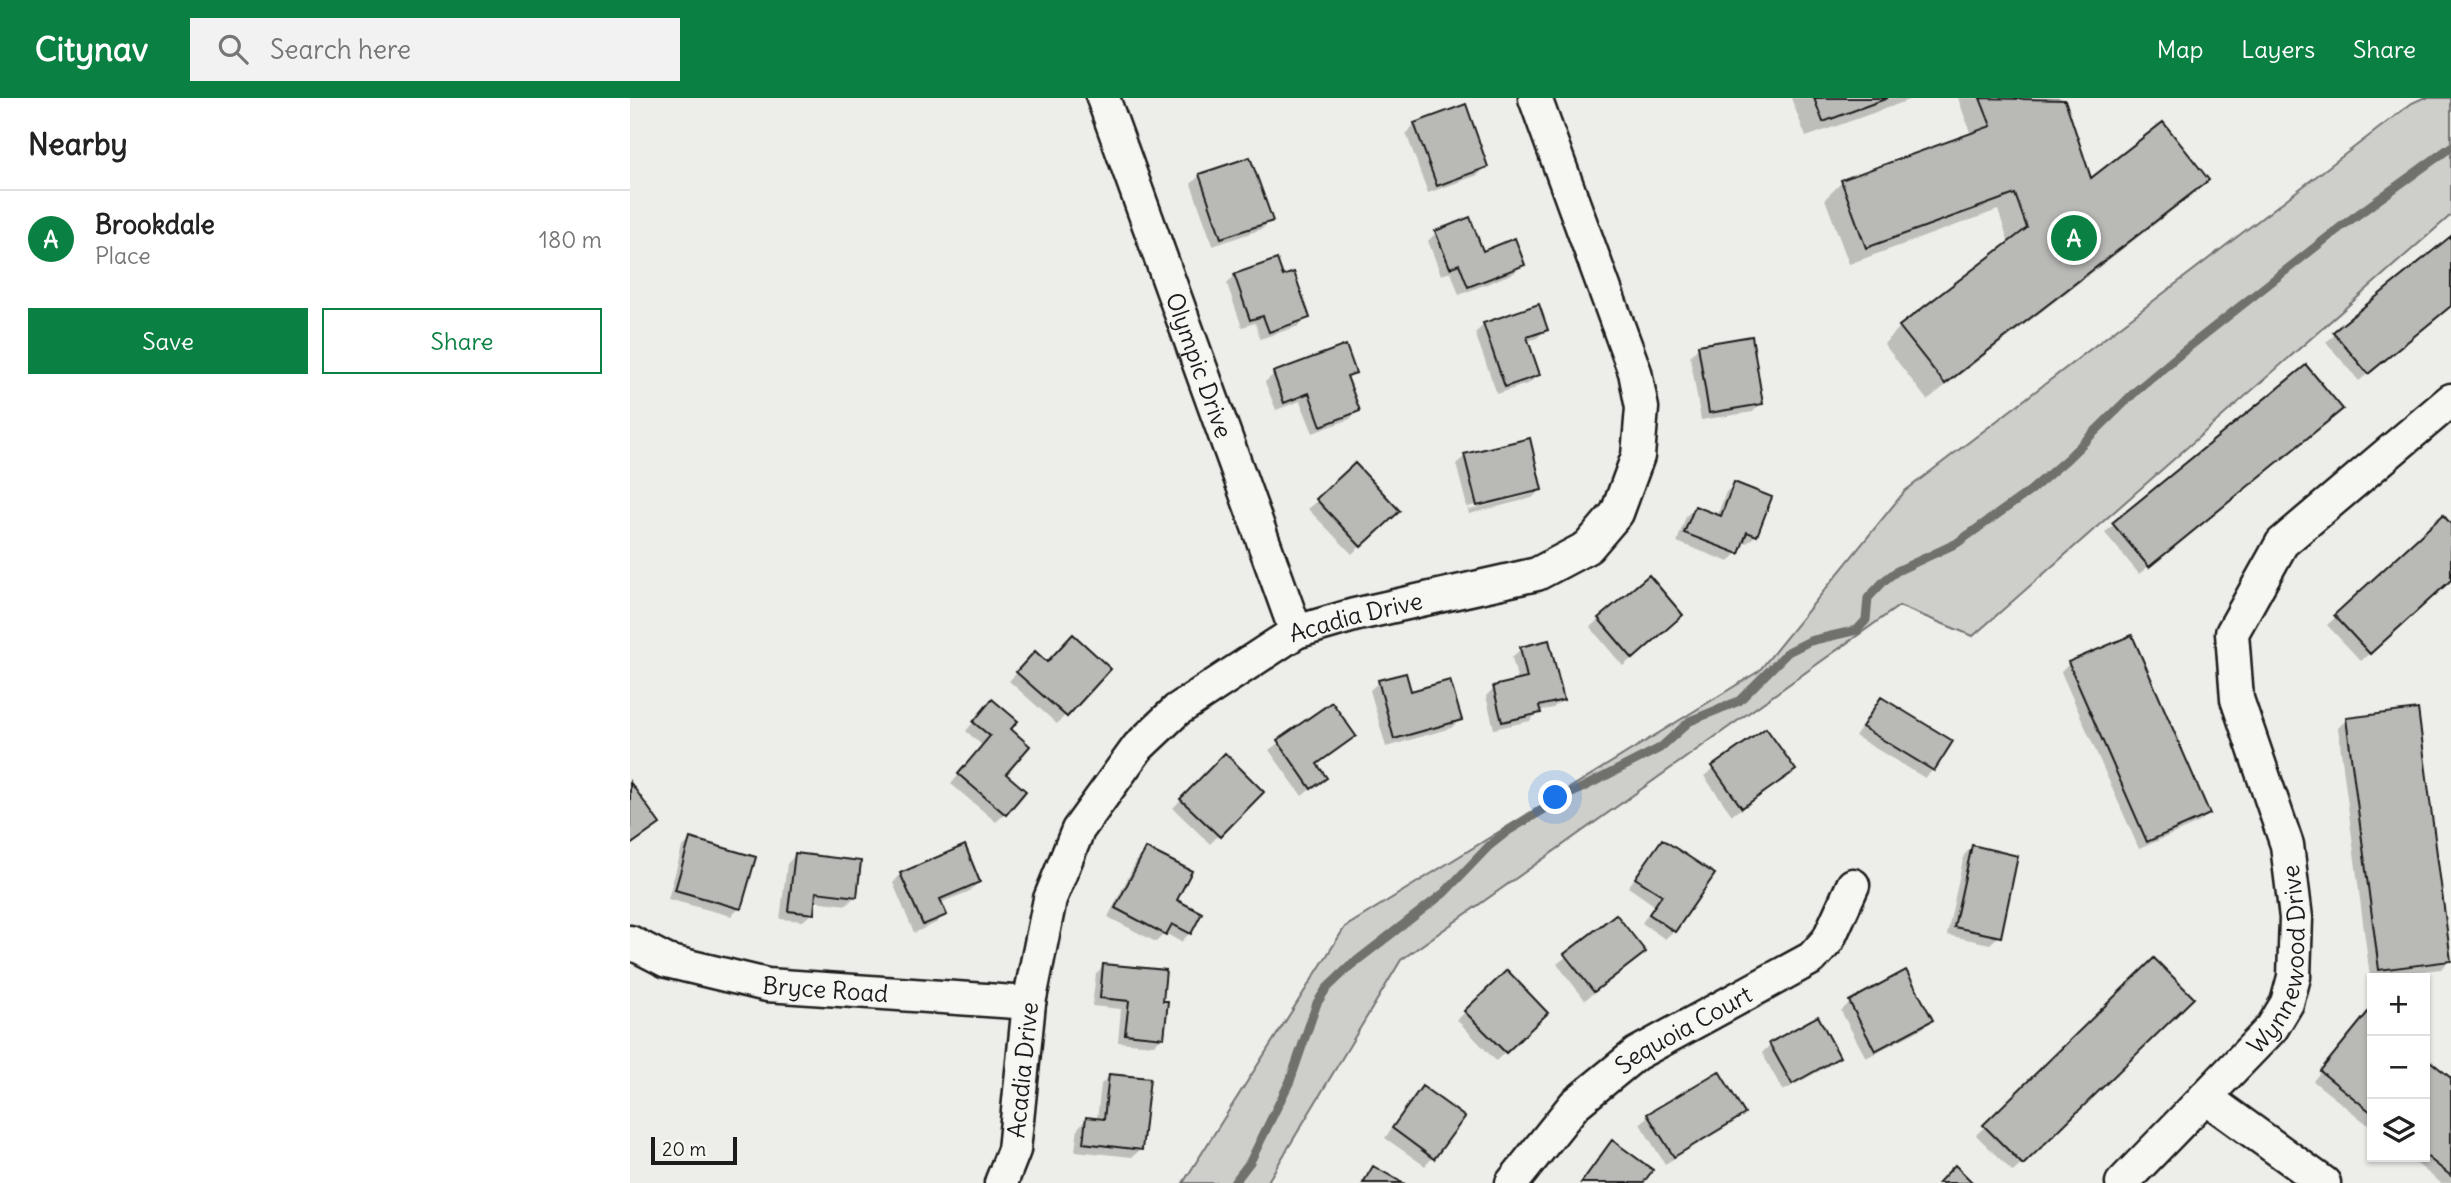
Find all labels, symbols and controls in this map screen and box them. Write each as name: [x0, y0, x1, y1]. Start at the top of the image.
search box: [190, 18, 680, 81]
text: Citynav: [35, 28, 148, 70]
icon: search: [214, 30, 252, 68]
text: Search here: [270, 33, 411, 66]
text: Map: [2157, 34, 2203, 64]
text: Layers: [2241, 34, 2315, 64]
text: Share: [2353, 34, 2416, 64]
text: Nearby: [28, 125, 128, 163]
text: Brookdale: [95, 208, 215, 241]
pin: A: [2051, 212, 2097, 264]
text: A: [44, 225, 58, 254]
text: 180 m: [539, 225, 602, 254]
text: Place: [95, 241, 151, 270]
street label: Olympic Drive: [1160, 288, 1240, 442]
button: Save: [28, 308, 308, 374]
button: Share: [322, 308, 602, 374]
street label: Acadia Drive: [1285, 585, 1425, 648]
your location: [1538, 780, 1572, 814]
street label: Wynnewood Drive: [2241, 863, 2311, 1060]
street label: Bryce Road: [762, 970, 889, 1008]
map controls: [2367, 973, 2430, 1162]
button: +: [2367, 973, 2430, 1036]
street label: Sequoia Court: [1608, 979, 1757, 1080]
street label: Acadia Drive: [1000, 1000, 1044, 1139]
button: −: [2367, 1036, 2430, 1099]
button: layers: [2367, 1099, 2430, 1162]
scale bar: [651, 1134, 737, 1166]
text: 20 m: [662, 1137, 706, 1161]

